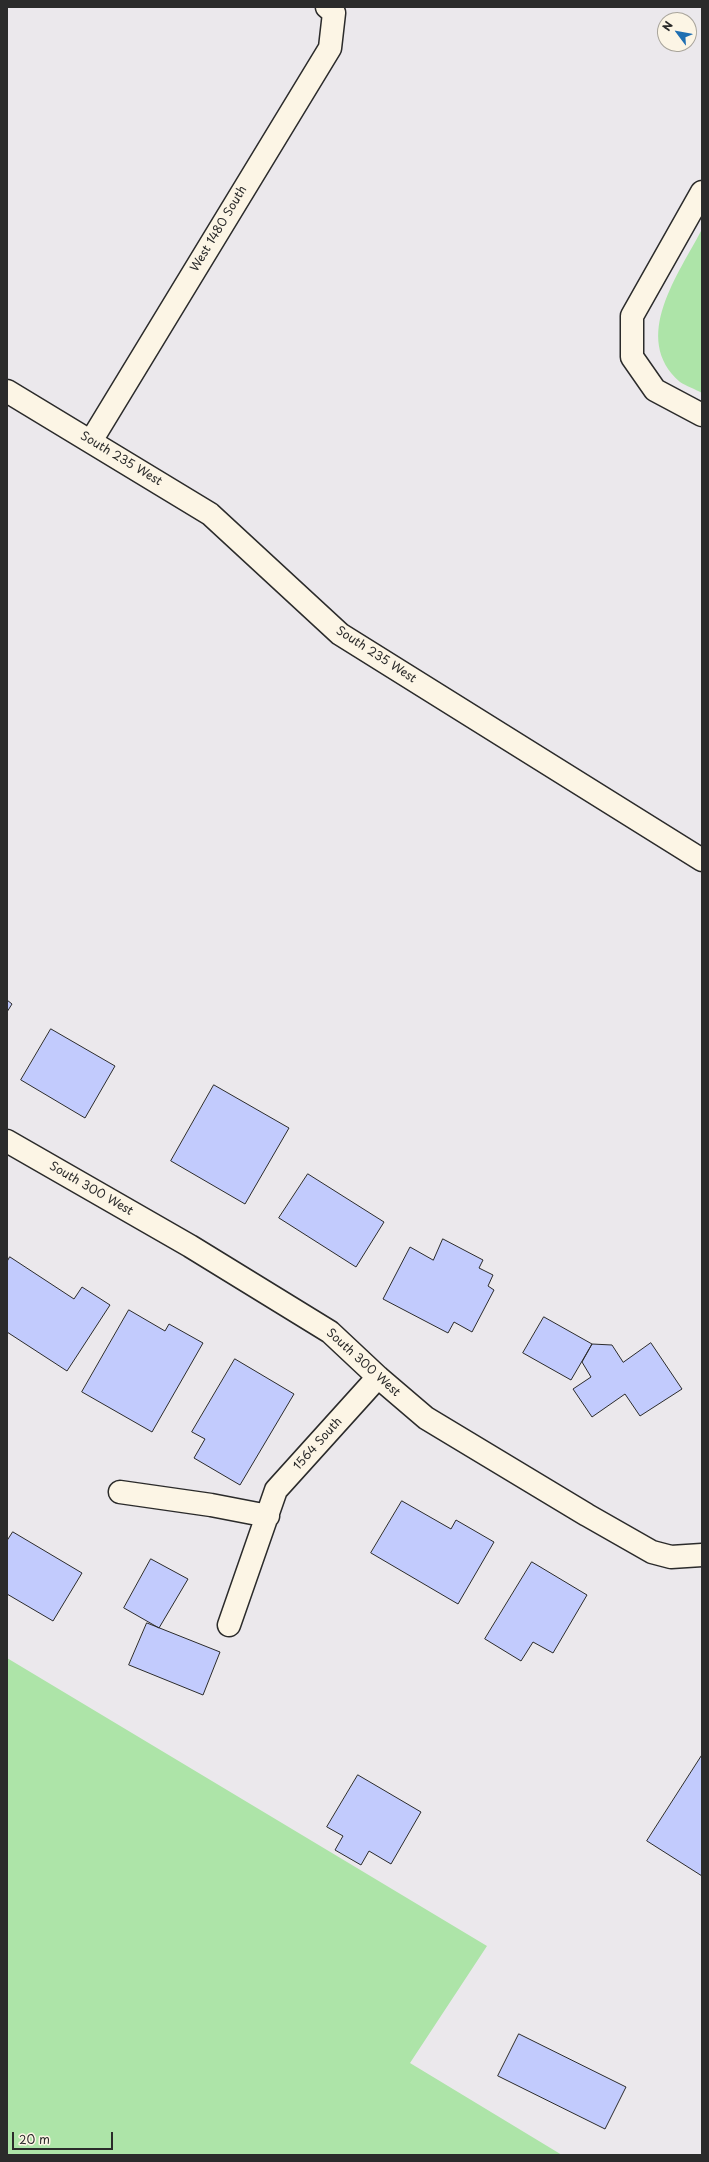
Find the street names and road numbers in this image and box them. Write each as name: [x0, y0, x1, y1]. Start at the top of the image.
street label: West 1480 South: [188, 183, 250, 275]
street label: South 235 West: [78, 429, 164, 489]
street label: South 235 West: [333, 624, 419, 686]
street label: South 300 West: [47, 1159, 135, 1219]
street label: South 300 West: [323, 1326, 403, 1400]
street label: 1564 South: [291, 1415, 345, 1473]

